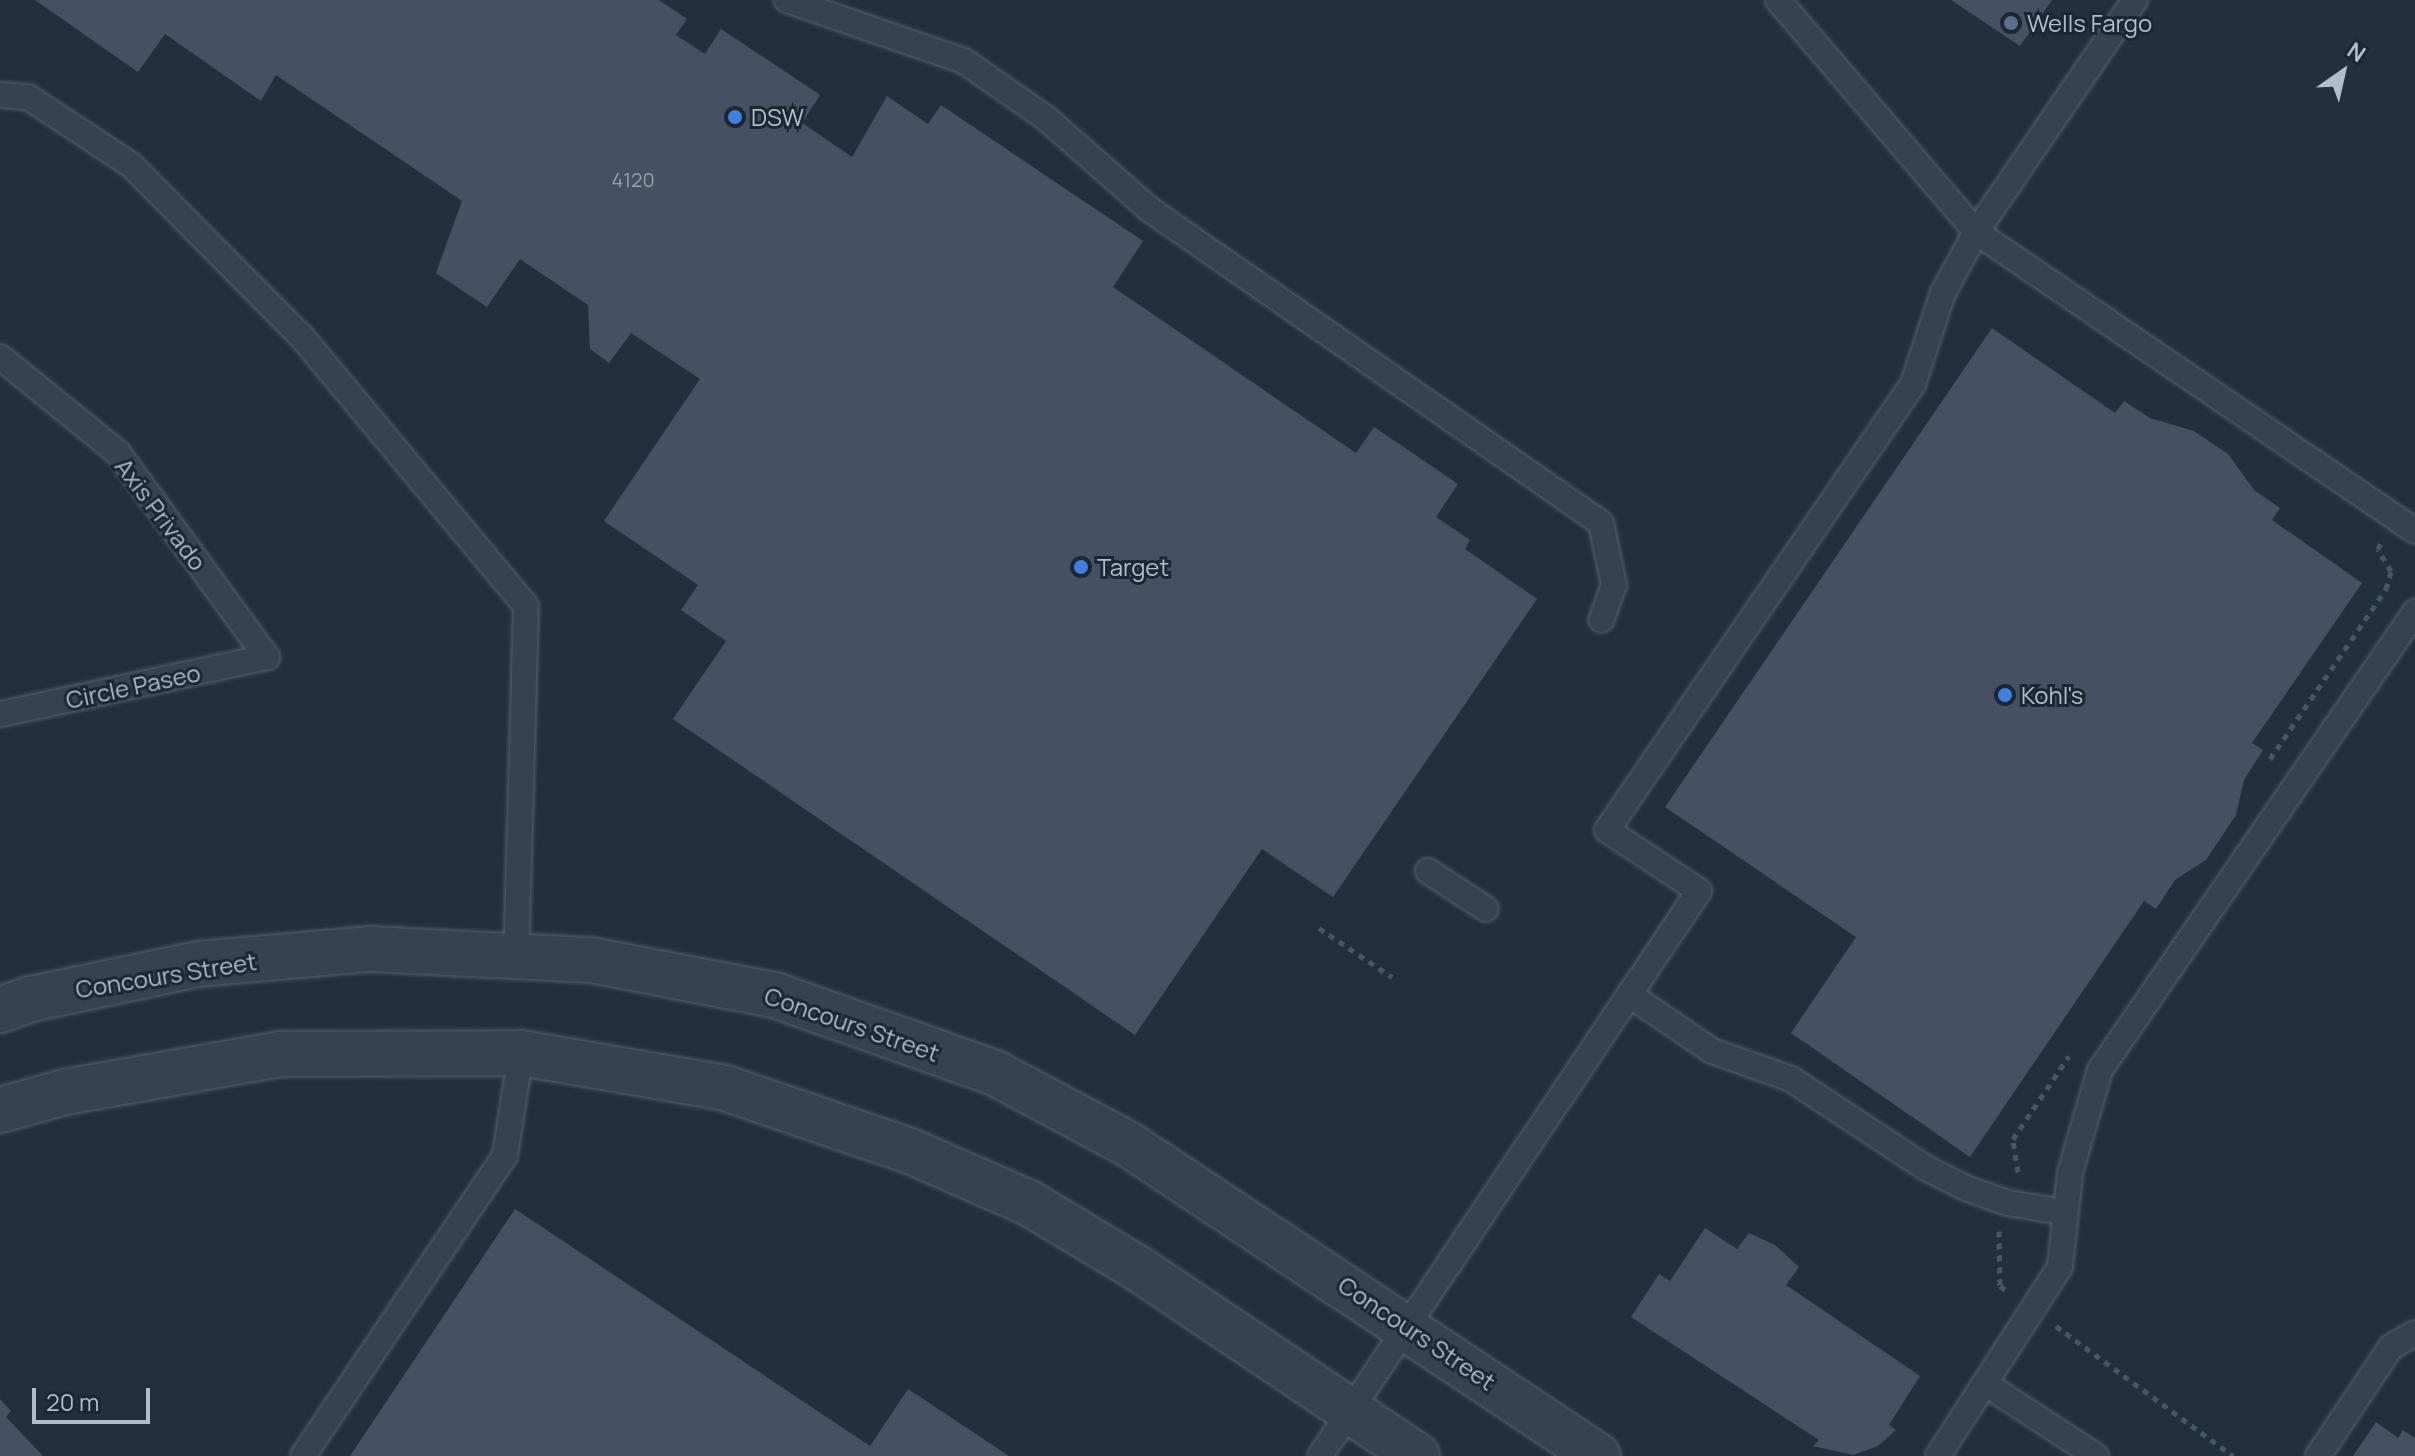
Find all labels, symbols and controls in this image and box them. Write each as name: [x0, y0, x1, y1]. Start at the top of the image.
place label: Wells Fargo: [2027, 9, 2152, 37]
marker: Wells Fargo: [2002, 14, 2020, 32]
north arrow: [2303, 32, 2383, 112]
text: N: [2341, 35, 2371, 69]
place label: DSW: [751, 103, 804, 131]
marker: DSW: [726, 108, 744, 126]
house number: 4120: [611, 167, 655, 191]
street label: Axis Privado: [110, 452, 212, 576]
place label: Target: [1097, 553, 1169, 581]
marker: Target: [1072, 558, 1090, 576]
street label: Circle Paseo: [63, 658, 203, 714]
place label: Kohl's: [2021, 681, 2083, 709]
marker: Kohl's: [1996, 686, 2014, 704]
street label: Concours Street: [73, 946, 259, 1004]
street label: Concours Street: [761, 981, 943, 1067]
street label: Concours Street: [1333, 1270, 1501, 1396]
scale bar: [36, 1372, 154, 1422]
text: 20 m: [46, 1385, 99, 1418]

